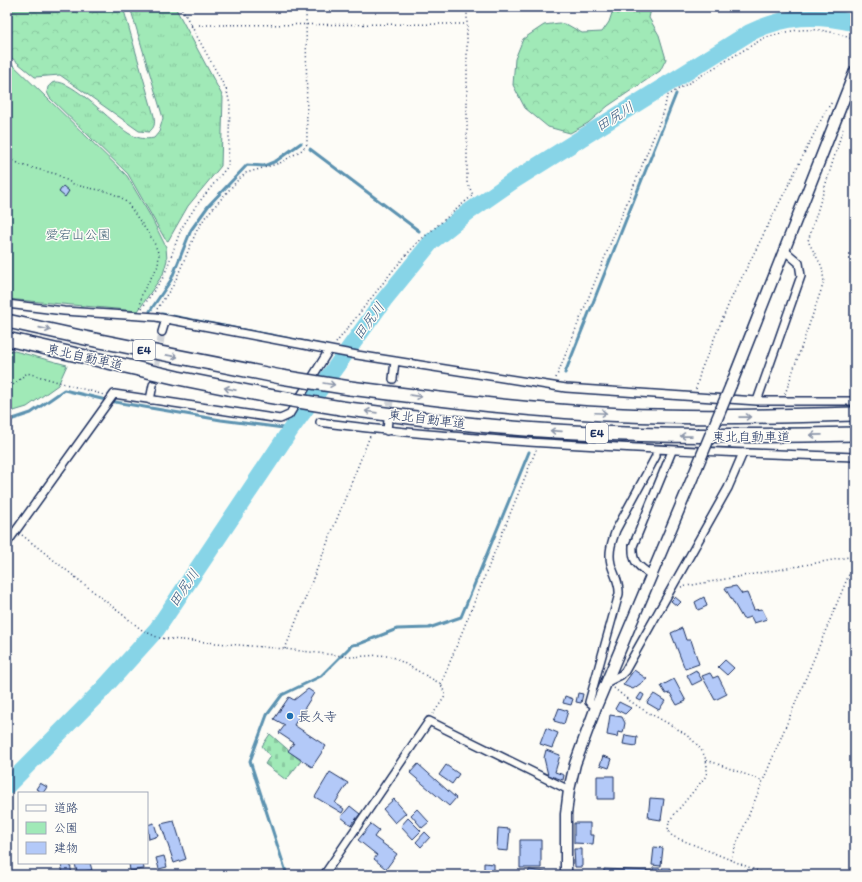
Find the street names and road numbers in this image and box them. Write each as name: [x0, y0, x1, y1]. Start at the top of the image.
road number: E4: [133, 340, 155, 360]
street label: 東北自動車道: [45, 341, 125, 373]
street label: 東北自動車道: [387, 407, 467, 431]
road number: E4: [586, 423, 608, 443]
street label: 東北自動車道: [712, 429, 790, 444]

